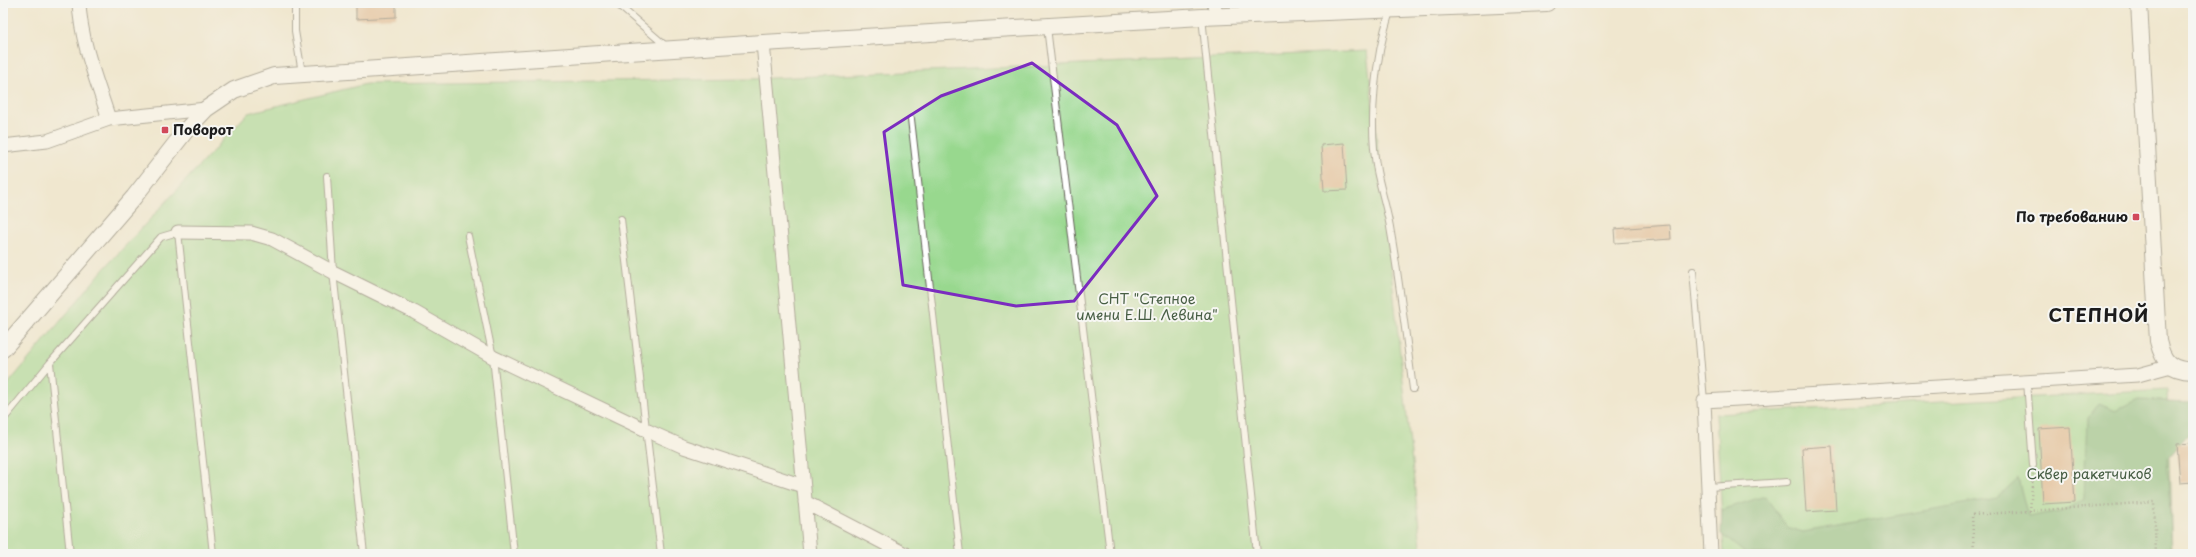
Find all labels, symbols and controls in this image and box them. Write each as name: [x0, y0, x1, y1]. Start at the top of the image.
place label: Поворот: [173, 119, 234, 140]
marker: Поворот: [160, 125, 170, 135]
place label: По требованию: [2016, 206, 2128, 227]
marker: По требованию: [2131, 212, 2141, 222]
park label: СНТ "Степное имени Е.Ш. Левина": [1076, 288, 1218, 325]
district label: СТЕПНОЙ: [2049, 301, 2150, 328]
park label: Сквер ракетчиков: [2027, 463, 2151, 484]

